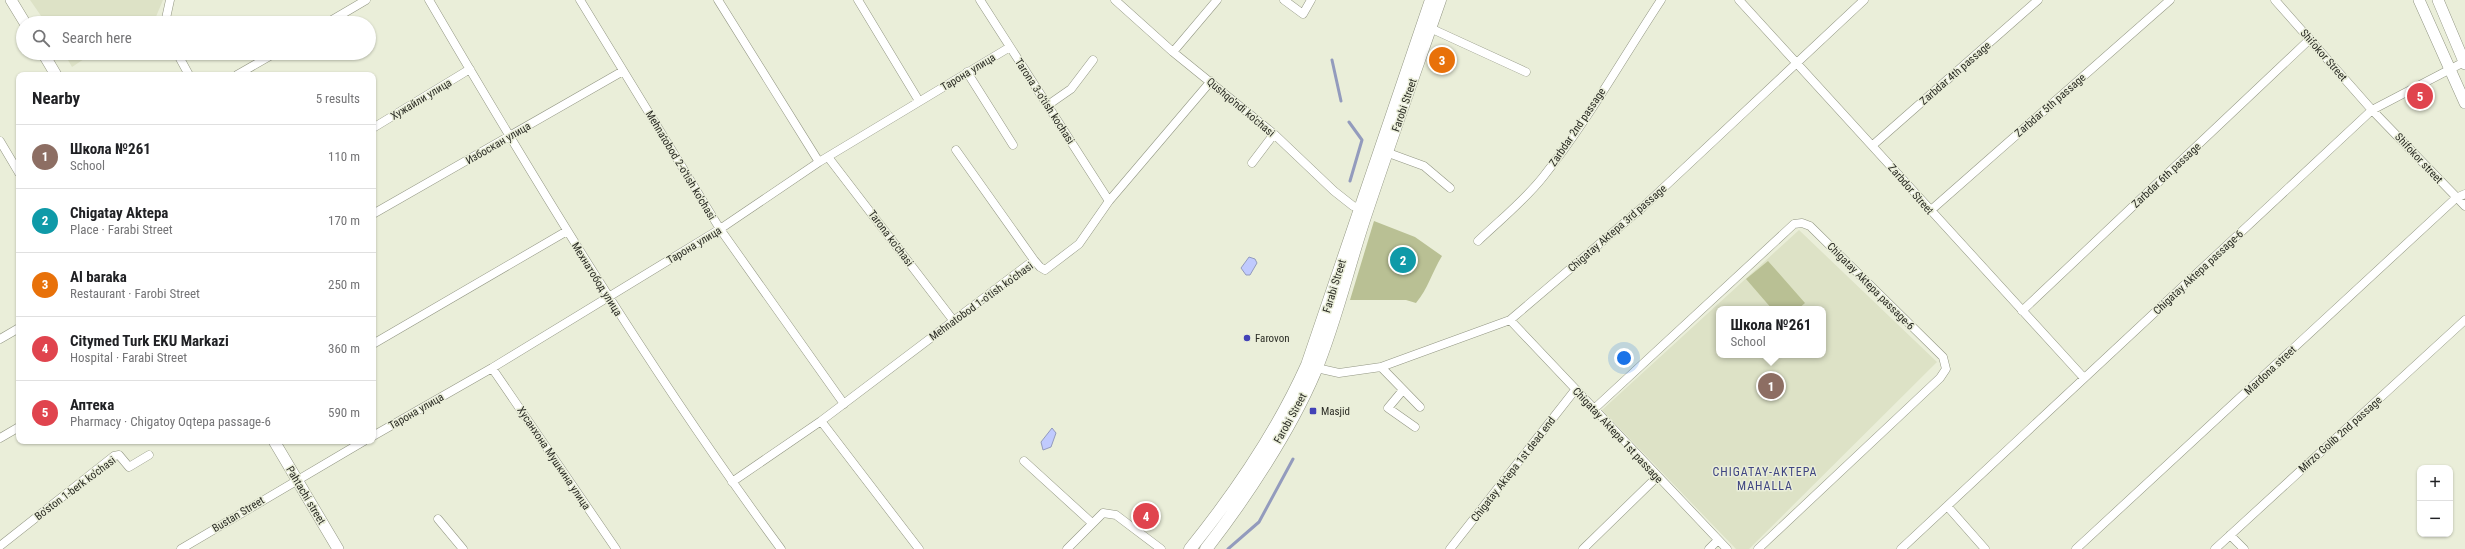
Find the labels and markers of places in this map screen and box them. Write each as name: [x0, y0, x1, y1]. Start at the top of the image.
pin: 3: [1429, 45, 1455, 75]
pin: 5: [2407, 81, 2433, 111]
pin: 2: [1390, 245, 1416, 275]
place label: Farovon: [1255, 332, 1290, 345]
marker: Farovon: [1242, 333, 1252, 343]
pin: 1: [1758, 371, 1784, 401]
place label: Masjid: [1321, 405, 1350, 418]
marker: Masjid: [1308, 406, 1318, 416]
pin: 4: [1133, 501, 1159, 531]

